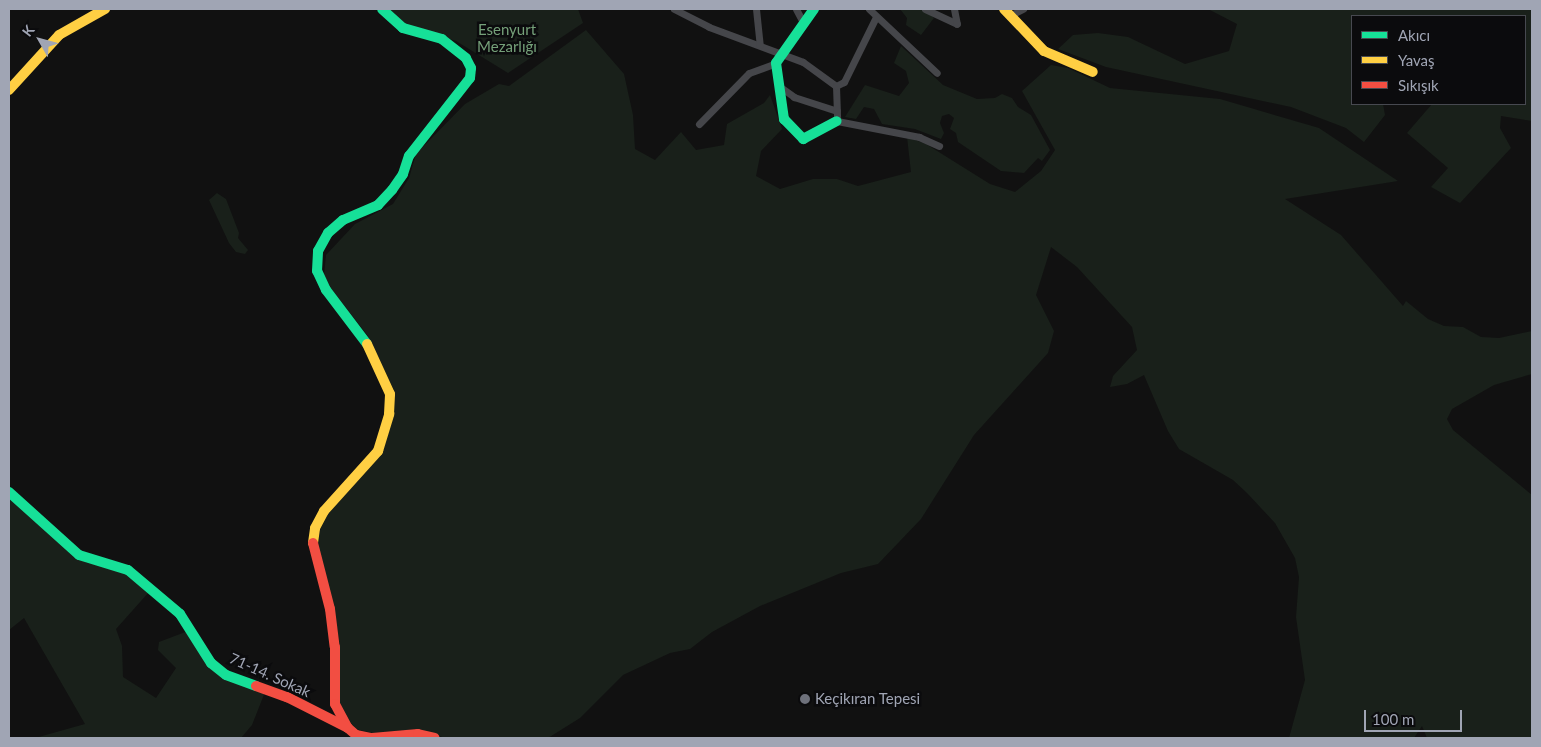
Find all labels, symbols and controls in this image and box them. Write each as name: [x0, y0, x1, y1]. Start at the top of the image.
north arrow: [15, 15, 65, 65]
legend: [1351, 15, 1526, 105]
park label: Esenyurt Mezarlığı: [477, 20, 537, 55]
text: K: [18, 21, 37, 39]
text: Akıcı: [1398, 26, 1430, 44]
text: Yavaş: [1398, 51, 1435, 69]
text: Sıkışık: [1398, 76, 1439, 94]
street label: 71-14. Sokak: [227, 649, 313, 701]
place label: Keçikıran Tepesi: [815, 690, 921, 708]
marker: Keçikıran Tepesi: [799, 693, 811, 705]
scale bar: [1366, 700, 1464, 732]
text: 100 m: [1372, 710, 1414, 728]

